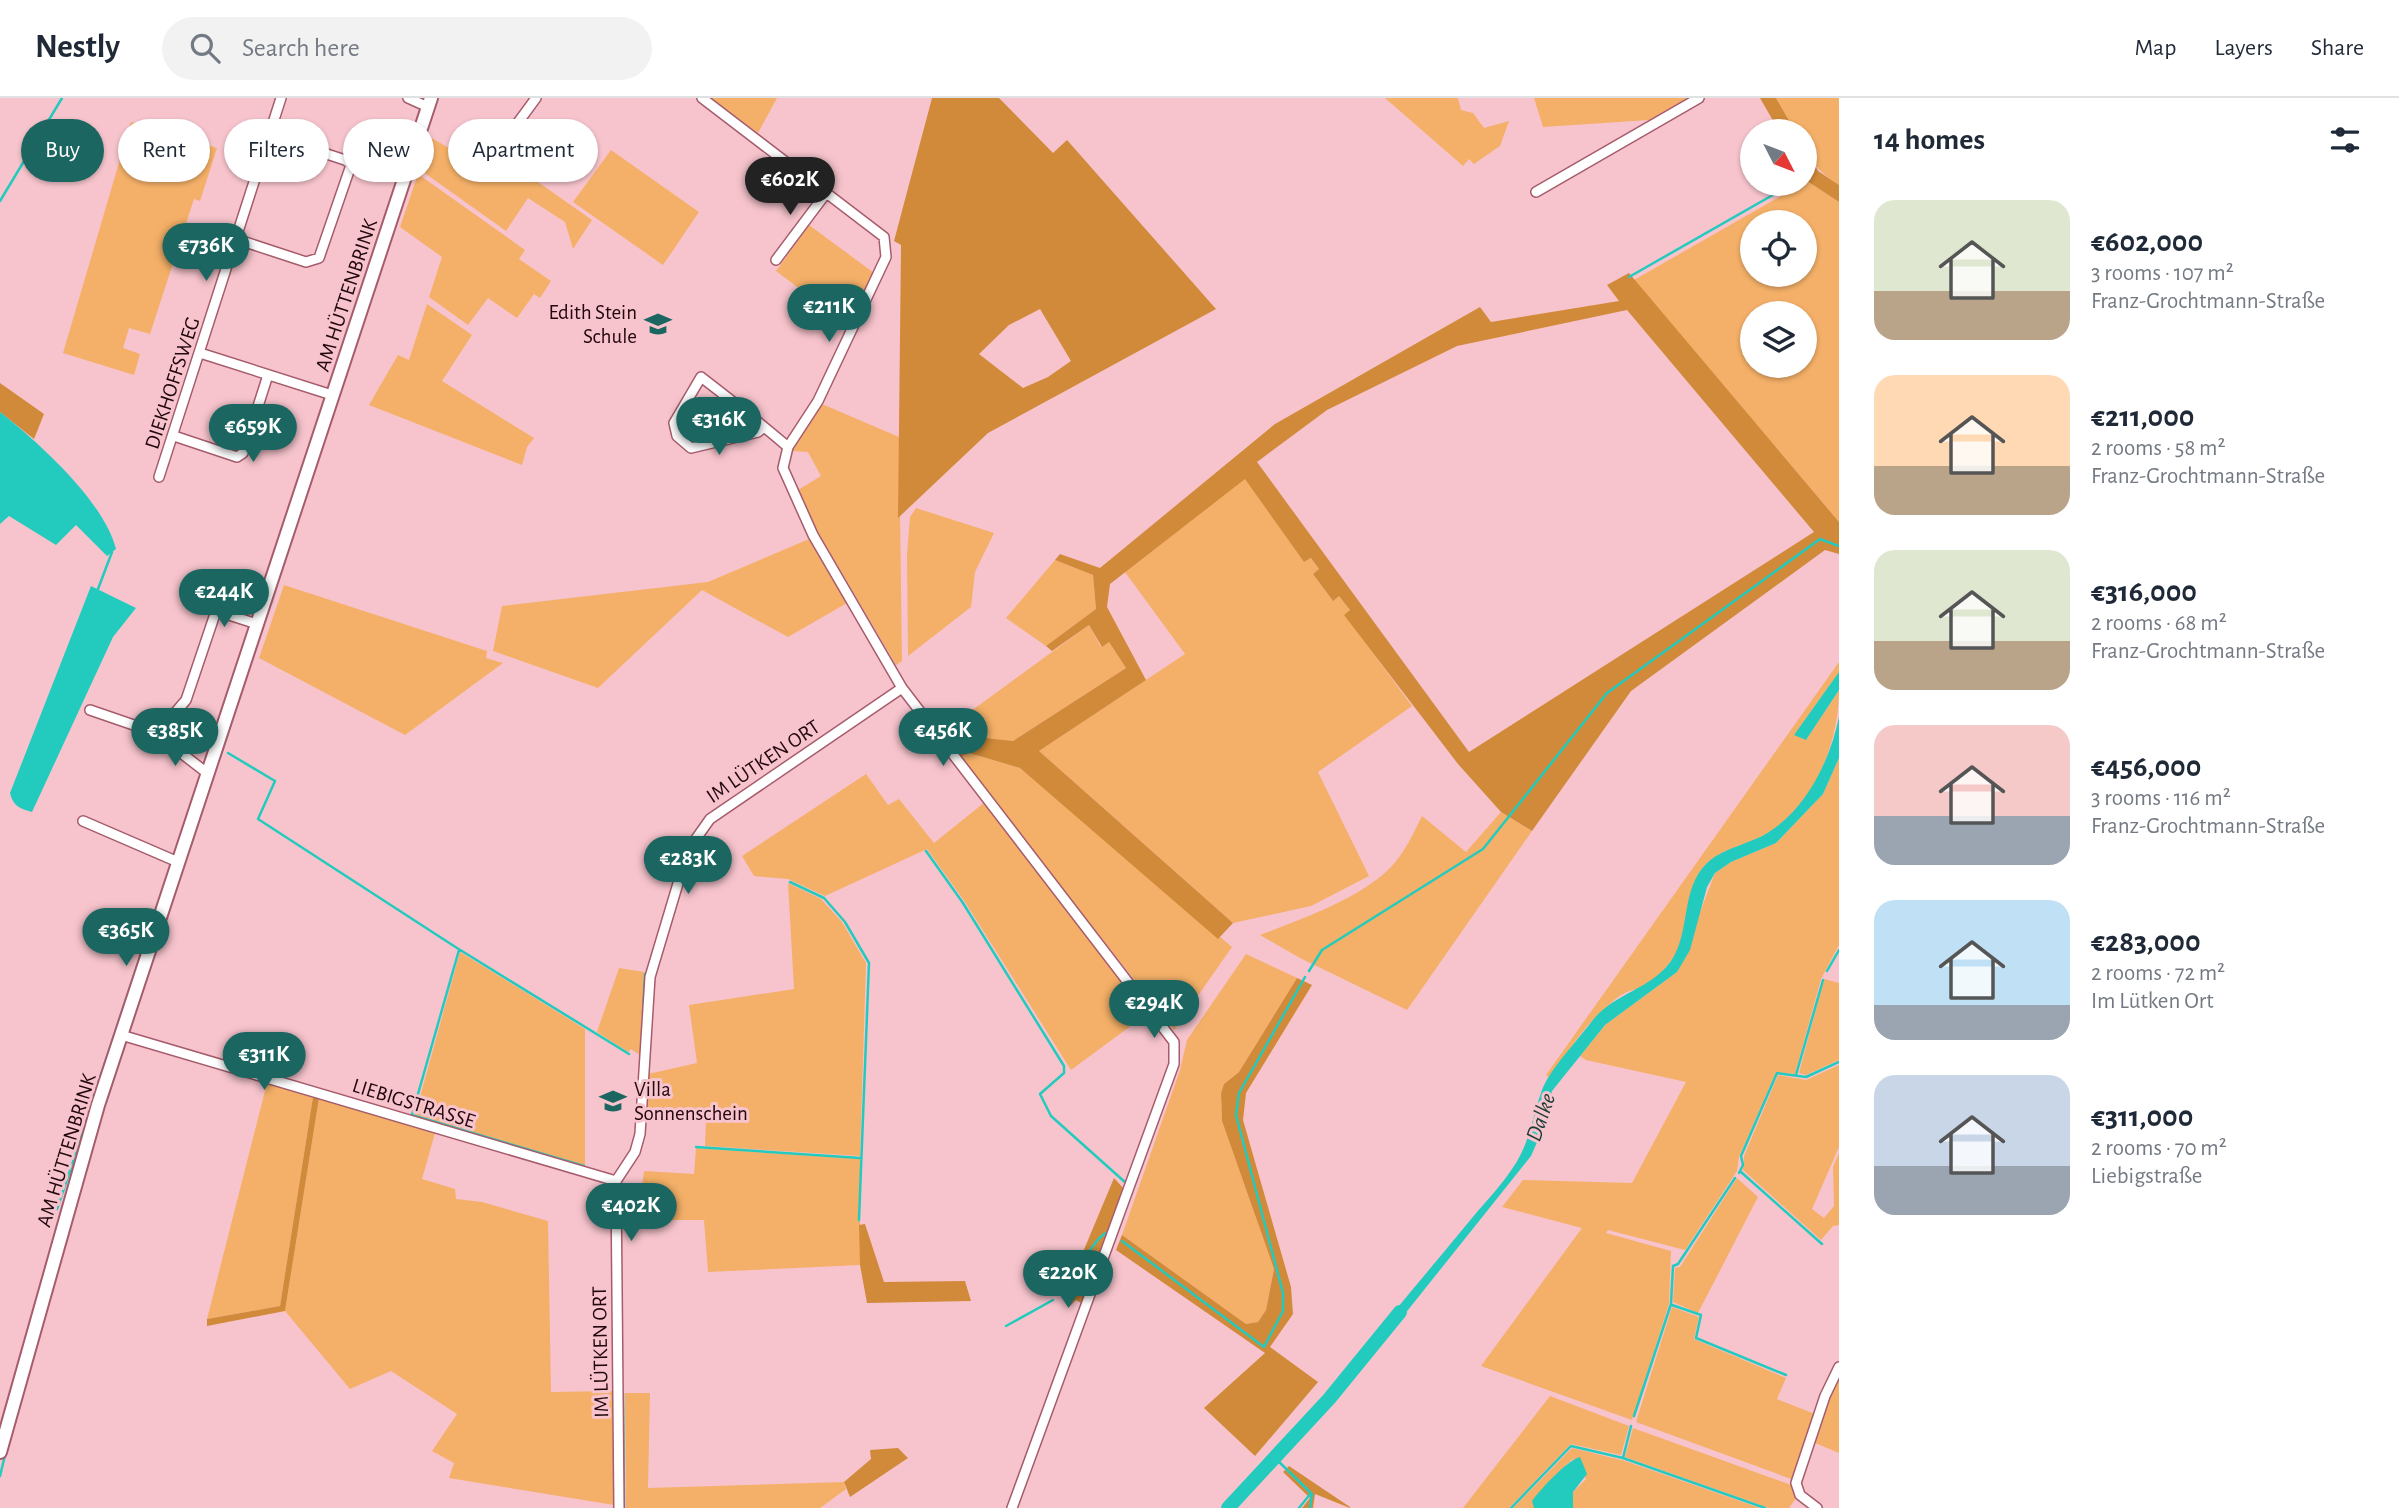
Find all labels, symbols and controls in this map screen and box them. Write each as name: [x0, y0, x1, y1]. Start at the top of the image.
search box: [162, 17, 652, 80]
icon: search: [186, 29, 224, 67]
text: Nestly: [35, 31, 120, 64]
text: Search here: [242, 35, 360, 61]
text: Map: [2134, 36, 2176, 60]
text: Layers: [2214, 36, 2273, 60]
text: Share: [2311, 36, 2364, 60]
chip: Buy: [21, 119, 104, 182]
chip: Rent: [118, 119, 210, 182]
chip: Filters: [224, 119, 329, 182]
chip: New: [343, 119, 434, 182]
chip: Apartment: [448, 119, 598, 182]
north arrow: [1740, 119, 1816, 196]
map controls: [1740, 119, 1817, 378]
icon: filters: [2326, 121, 2364, 159]
text: 14 homes: [1874, 125, 1985, 155]
pin: €602K: [741, 158, 839, 217]
text: €602K: [761, 168, 819, 191]
button: locate: [1740, 210, 1817, 287]
street label: AM HÜTTENBRINK: [311, 215, 381, 374]
pin: €736K: [157, 223, 255, 283]
text: €602,000: [2091, 227, 2203, 257]
icon: home: [1930, 228, 2014, 312]
text: €736K: [178, 234, 234, 257]
text: 3 rooms · 107 m²: [2091, 262, 2234, 285]
pin: €211K: [780, 285, 878, 344]
text: Franz-Grochtmann-Straße: [2091, 290, 2325, 313]
text: €211K: [803, 295, 855, 318]
button: layers: [1740, 301, 1817, 378]
place label: Edith Stein Schule: [548, 302, 637, 347]
school or university icon: Edith Stein Schule: [643, 309, 673, 339]
street label: DIEKHOFFSWEG: [141, 315, 204, 452]
pin: €316K: [670, 398, 768, 457]
text: €211,000: [2091, 402, 2195, 432]
icon: home: [1930, 403, 2014, 487]
pin: €659K: [204, 404, 302, 464]
text: €316K: [692, 408, 746, 431]
text: €659K: [225, 415, 281, 438]
text: 2 rooms · 58 m²: [2091, 437, 2226, 460]
text: Franz-Grochtmann-Straße: [2091, 465, 2325, 488]
pin: €244K: [175, 570, 273, 629]
text: €316,000: [2091, 577, 2197, 607]
icon: home: [1930, 578, 2014, 662]
text: €244K: [195, 580, 253, 603]
text: 2 rooms · 68 m²: [2091, 612, 2227, 635]
text: Franz-Grochtmann-Straße: [2091, 640, 2325, 663]
pin: €385K: [126, 708, 224, 768]
pin: €456K: [894, 708, 992, 768]
street label: IM LÜTKEN ORT: [702, 715, 824, 807]
text: €385K: [147, 719, 203, 742]
text: €456K: [915, 719, 971, 742]
text: €456,000: [2091, 752, 2201, 782]
icon: home: [1930, 753, 2014, 837]
text: 3 rooms · 116 m²: [2091, 787, 2231, 810]
text: Franz-Grochtmann-Straße: [2091, 815, 2325, 838]
pin: €283K: [639, 836, 737, 896]
text: €283K: [660, 847, 716, 870]
pin: €365K: [77, 908, 175, 968]
text: €365K: [98, 919, 154, 942]
text: €283,000: [2091, 927, 2201, 957]
icon: home: [1930, 928, 2014, 1012]
text: 2 rooms · 72 m²: [2091, 962, 2225, 985]
pin: €294K: [1105, 981, 1203, 1040]
text: Im Lütken Ort: [2091, 990, 2214, 1013]
text: €294K: [1125, 991, 1183, 1014]
pin: €311K: [215, 1032, 313, 1092]
text: €311K: [239, 1043, 289, 1066]
street label: AM HÜTTENBRINK: [32, 1070, 100, 1229]
street label: LIEBIGSTRASSE: [350, 1075, 478, 1132]
place label: Villa Sonnenschein: [634, 1079, 748, 1124]
school or university icon: Villa Sonnenschein: [598, 1086, 628, 1116]
water label: Dalke: [1523, 1090, 1560, 1144]
text: €311,000: [2091, 1102, 2193, 1132]
icon: home: [1930, 1103, 2014, 1187]
text: 2 rooms · 70 m²: [2091, 1137, 2227, 1160]
text: Liebigstraße: [2091, 1165, 2202, 1188]
pin: €402K: [582, 1184, 680, 1243]
text: €402K: [602, 1194, 660, 1217]
pin: €220K: [1019, 1250, 1117, 1310]
text: €220K: [1039, 1261, 1097, 1284]
street label: IM LÜTKEN ORT: [588, 1286, 612, 1418]

